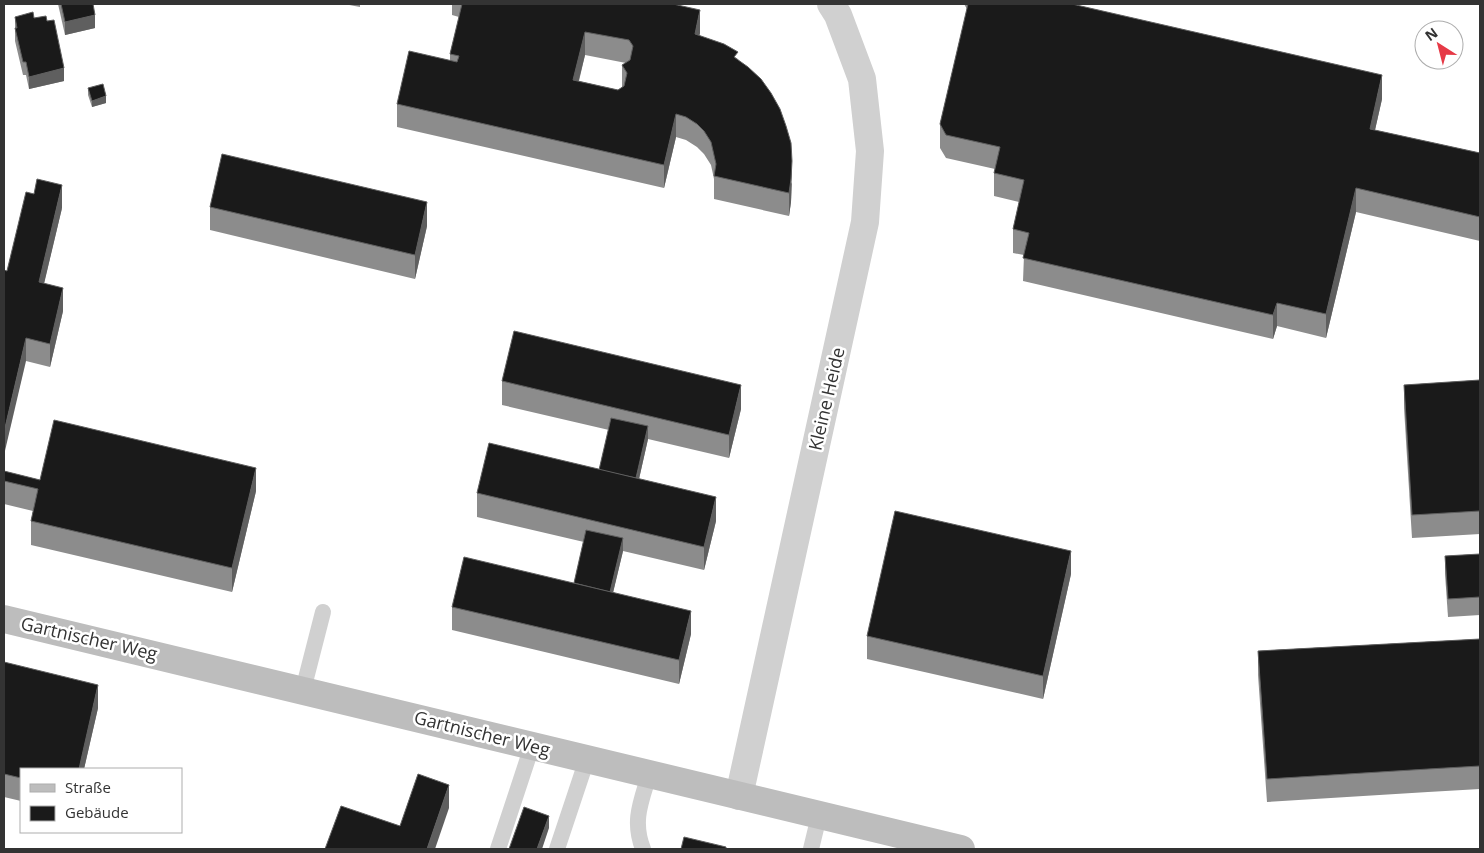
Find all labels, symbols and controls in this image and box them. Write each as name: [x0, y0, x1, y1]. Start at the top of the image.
north arrow: [1414, 20, 1464, 70]
text: N: [1421, 23, 1441, 45]
street label: Kleine Heide: [803, 345, 850, 453]
street label: Gartnischer Weg: [19, 611, 160, 665]
street label: Gartnischer Weg: [412, 705, 553, 762]
legend: [20, 768, 182, 833]
text: Straße: [65, 777, 111, 797]
text: Gebäude: [65, 802, 129, 822]

